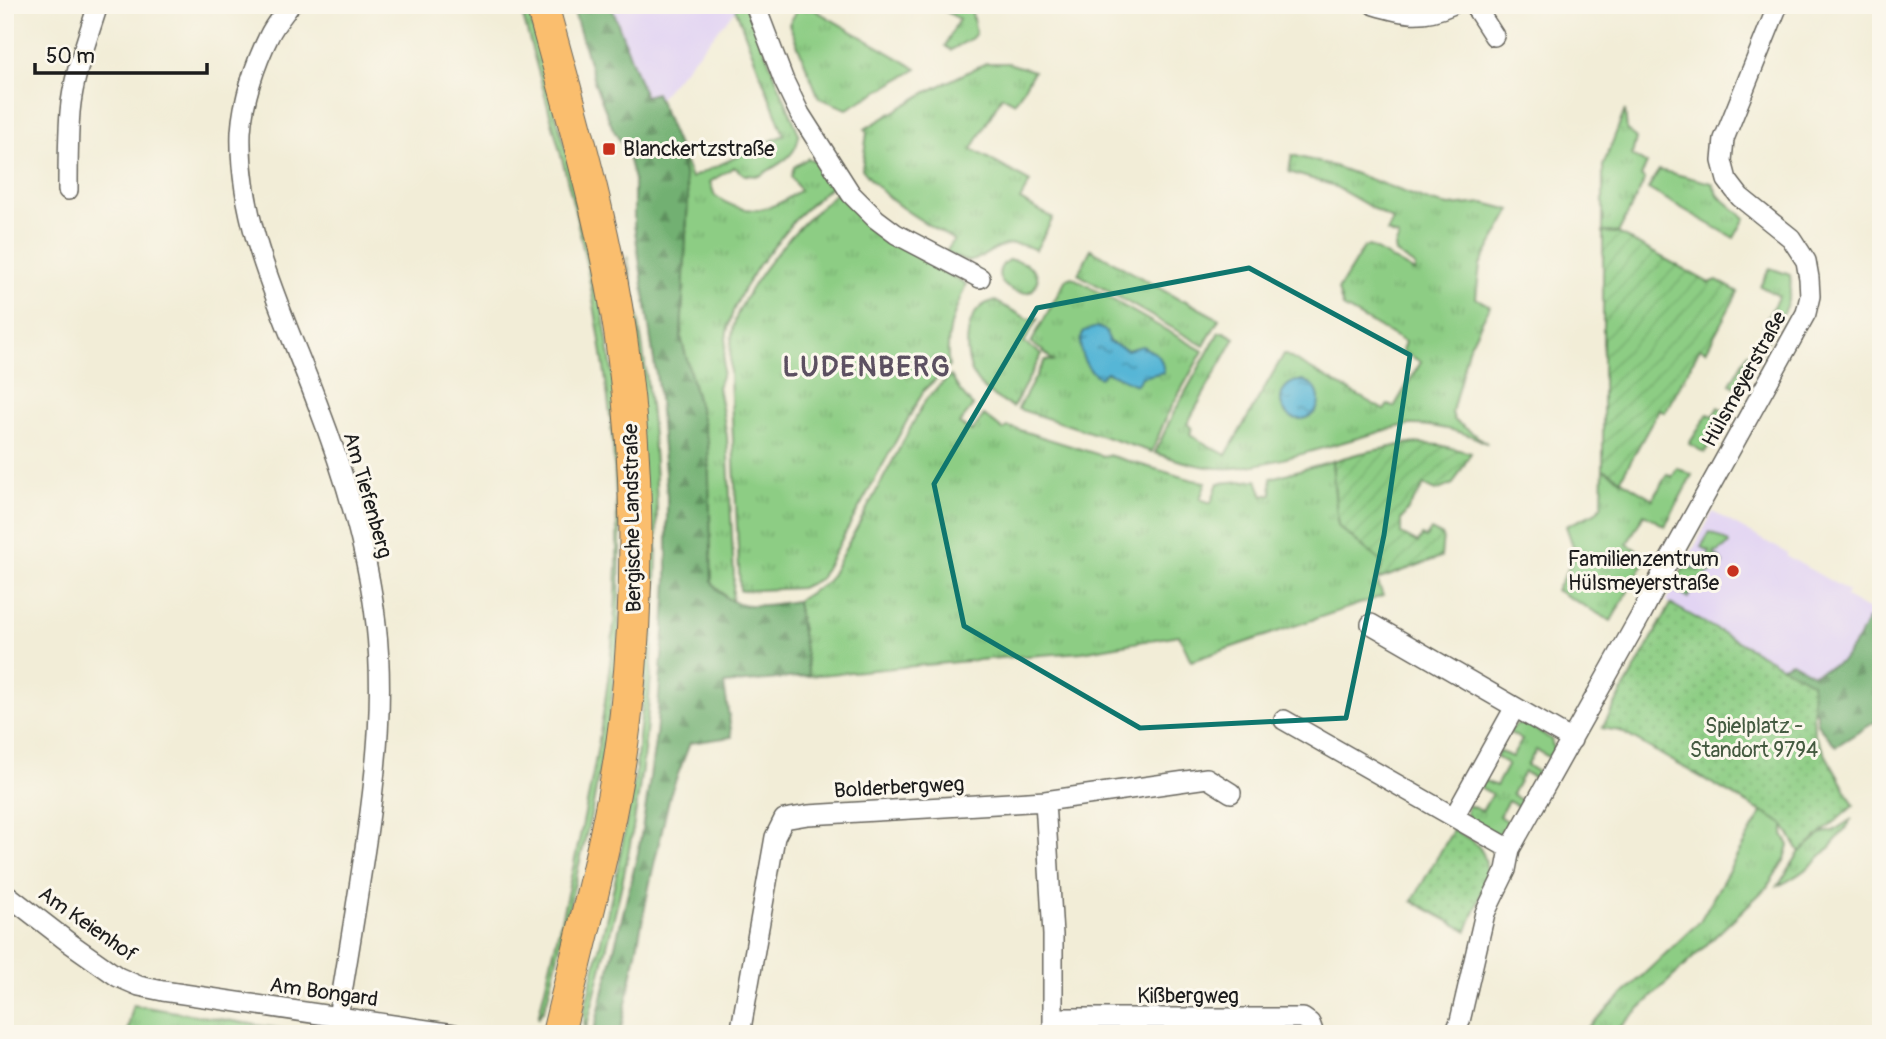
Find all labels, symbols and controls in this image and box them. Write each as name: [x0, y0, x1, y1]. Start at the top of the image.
scale bar: [35, 32, 206, 76]
text: 50 m: [46, 43, 95, 70]
place label: Blanckertzstraße: [623, 136, 775, 163]
marker: Blanckertzstraße: [601, 141, 617, 157]
street label: Hülsmeyerstraße: [1696, 306, 1793, 452]
district label: LUDENBERG: [782, 350, 952, 385]
street label: Bergische Landstraße: [617, 423, 648, 613]
street label: Am Tiefenberg: [337, 429, 398, 561]
place label: Familienzentrum Hülsmeyerstraße: [1568, 546, 1720, 597]
marker: Familienzentrum Hülsmeyerstraße: [1725, 563, 1741, 579]
park label: Spielplatz - Standort 9794: [1690, 713, 1818, 764]
street label: Bolderbergweg: [833, 771, 965, 804]
street label: Am Keienhof: [33, 880, 143, 969]
street label: Am Bongard: [268, 972, 380, 1013]
street label: Kißbergweg: [1137, 983, 1239, 1010]

